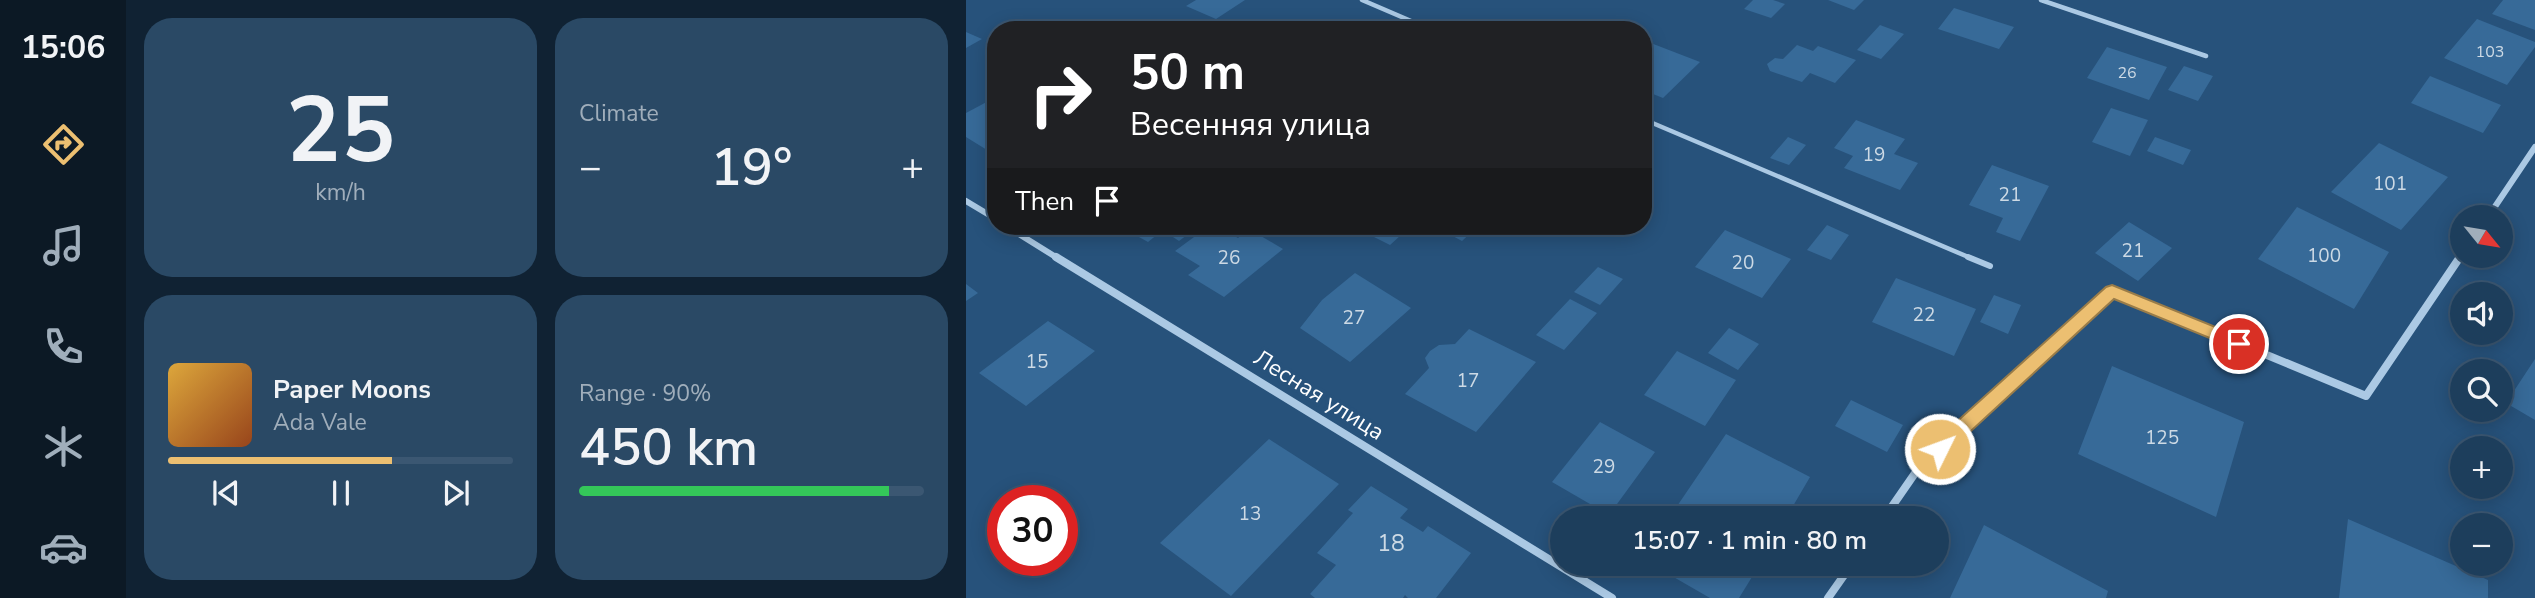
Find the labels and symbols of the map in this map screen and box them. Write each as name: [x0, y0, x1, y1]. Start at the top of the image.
house number: 103: [2476, 41, 2504, 63]
house number: 26: [2117, 62, 2137, 84]
house number: 19: [1863, 142, 1885, 168]
house number: 101: [2373, 171, 2407, 197]
house number: 21: [1999, 182, 2021, 208]
north arrow: [2450, 205, 2513, 268]
house number: 21: [2122, 238, 2144, 264]
house number: 100: [2307, 243, 2341, 269]
house number: 26: [1218, 245, 1240, 271]
house number: 20: [1732, 250, 1754, 276]
house number: 22: [1913, 302, 1935, 328]
house number: 27: [1343, 305, 1365, 331]
pin: [2209, 314, 2269, 374]
street label: Лесная улица: [1248, 342, 1390, 448]
house number: 15: [1026, 349, 1048, 375]
house number: 17: [1457, 368, 1479, 394]
position arrow: [1903, 412, 1977, 486]
house number: 125: [2145, 425, 2179, 451]
house number: 29: [1593, 454, 1615, 480]
speed limit sign: 30: [987, 485, 1078, 576]
house number: 13: [1239, 501, 1261, 527]
house number: 18: [1377, 528, 1405, 559]

